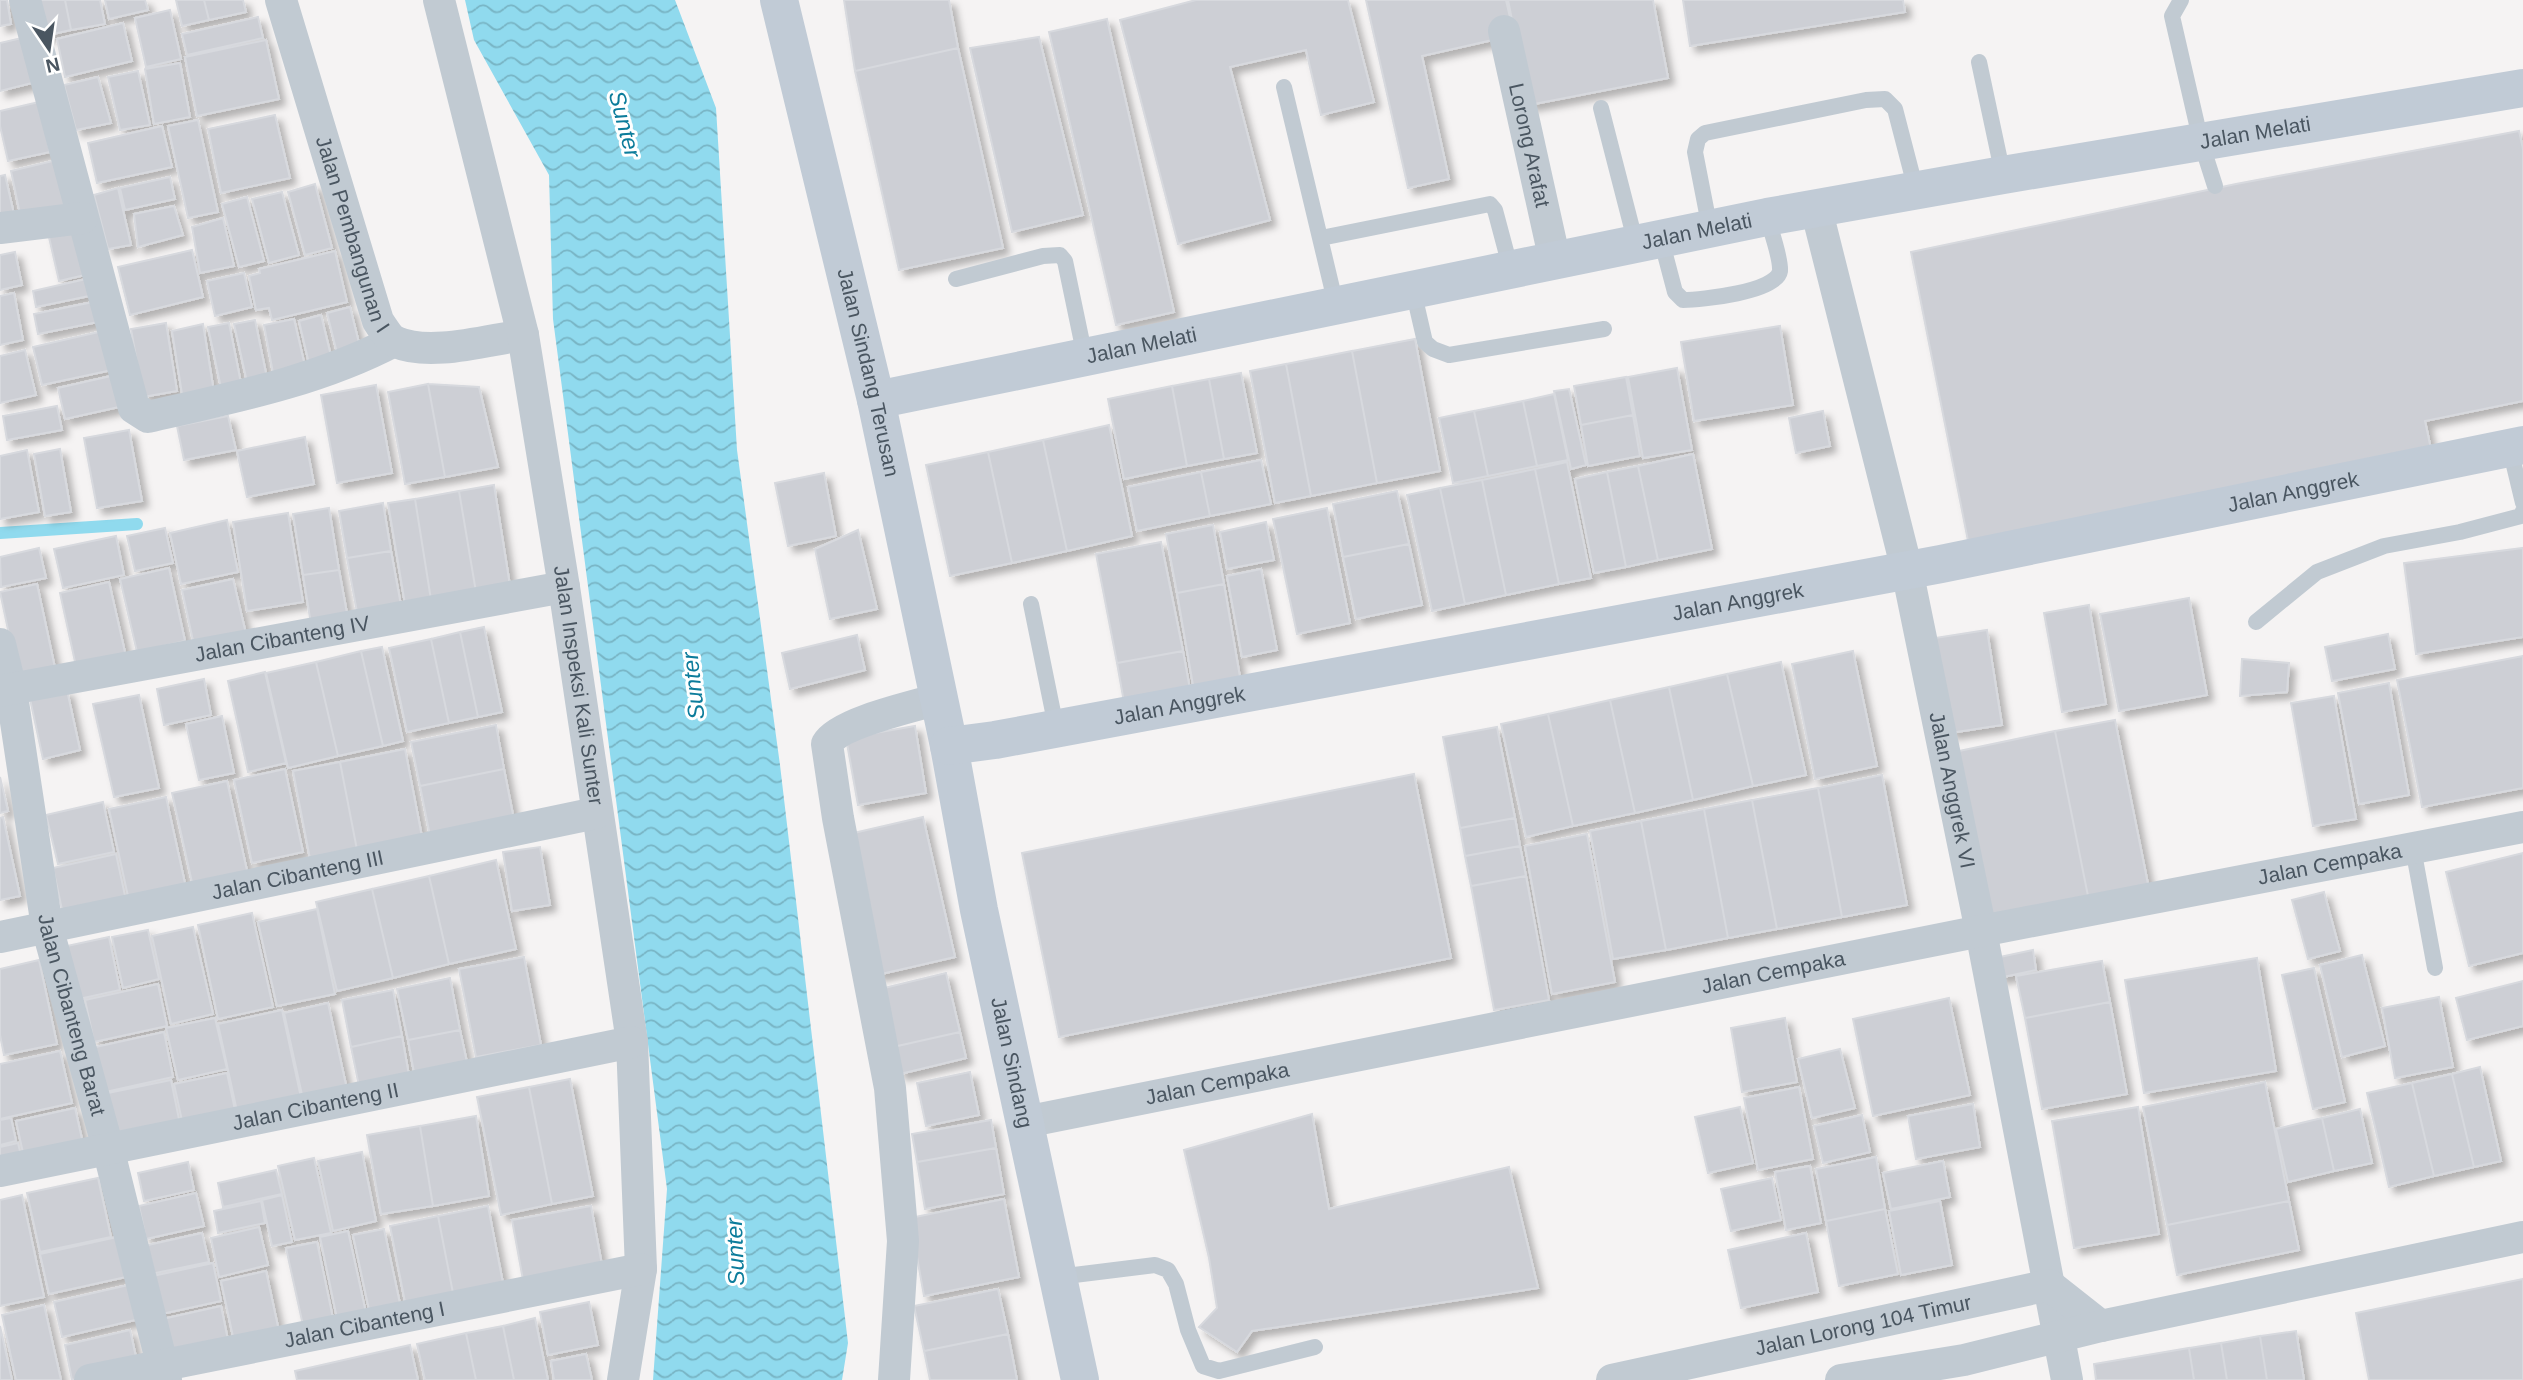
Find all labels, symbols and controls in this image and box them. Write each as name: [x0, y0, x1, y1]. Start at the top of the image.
north arrow: [14, 14, 84, 84]
text: N: [44, 53, 62, 77]
street label: Lorong Arafat: [1505, 81, 1555, 209]
water label: Sunter: [604, 88, 647, 161]
street label: Jalan Melati: [2198, 112, 2312, 153]
street label: Jalan Pembangunan I: [312, 133, 394, 337]
street label: Jalan Melati: [1640, 208, 1754, 253]
street label: Jalan Sindang Terusan: [833, 266, 904, 479]
street label: Jalan Melati: [1084, 322, 1199, 368]
street label: Jalan Anggrek: [2225, 467, 2361, 516]
street label: Jalan Inspeksi Kali Sunter: [550, 564, 608, 806]
street label: Jalan Anggrek: [1670, 578, 1806, 625]
street label: Jalan Cibanteng IV: [193, 611, 372, 666]
water label: Sunter: [676, 650, 709, 721]
street label: Jalan Anggrek: [1112, 682, 1247, 729]
street label: Jalan Anggrek VI: [1925, 710, 1980, 870]
street label: Jalan Cempaka: [2256, 838, 2404, 889]
street label: Jalan Cibanteng III: [209, 845, 386, 904]
street label: Jalan Cibanteng Barat: [34, 912, 110, 1118]
street label: Jalan Cempaka: [1699, 946, 1847, 998]
street label: Jalan Sindang: [987, 995, 1038, 1130]
street label: Jalan Cempaka: [1143, 1057, 1291, 1109]
street label: Jalan Cibanteng II: [230, 1078, 401, 1134]
water label: Sunter: [721, 1216, 749, 1286]
street label: Jalan Lorong 104 Timur: [1753, 1290, 1973, 1360]
street label: Jalan Cibanteng I: [282, 1297, 447, 1352]

